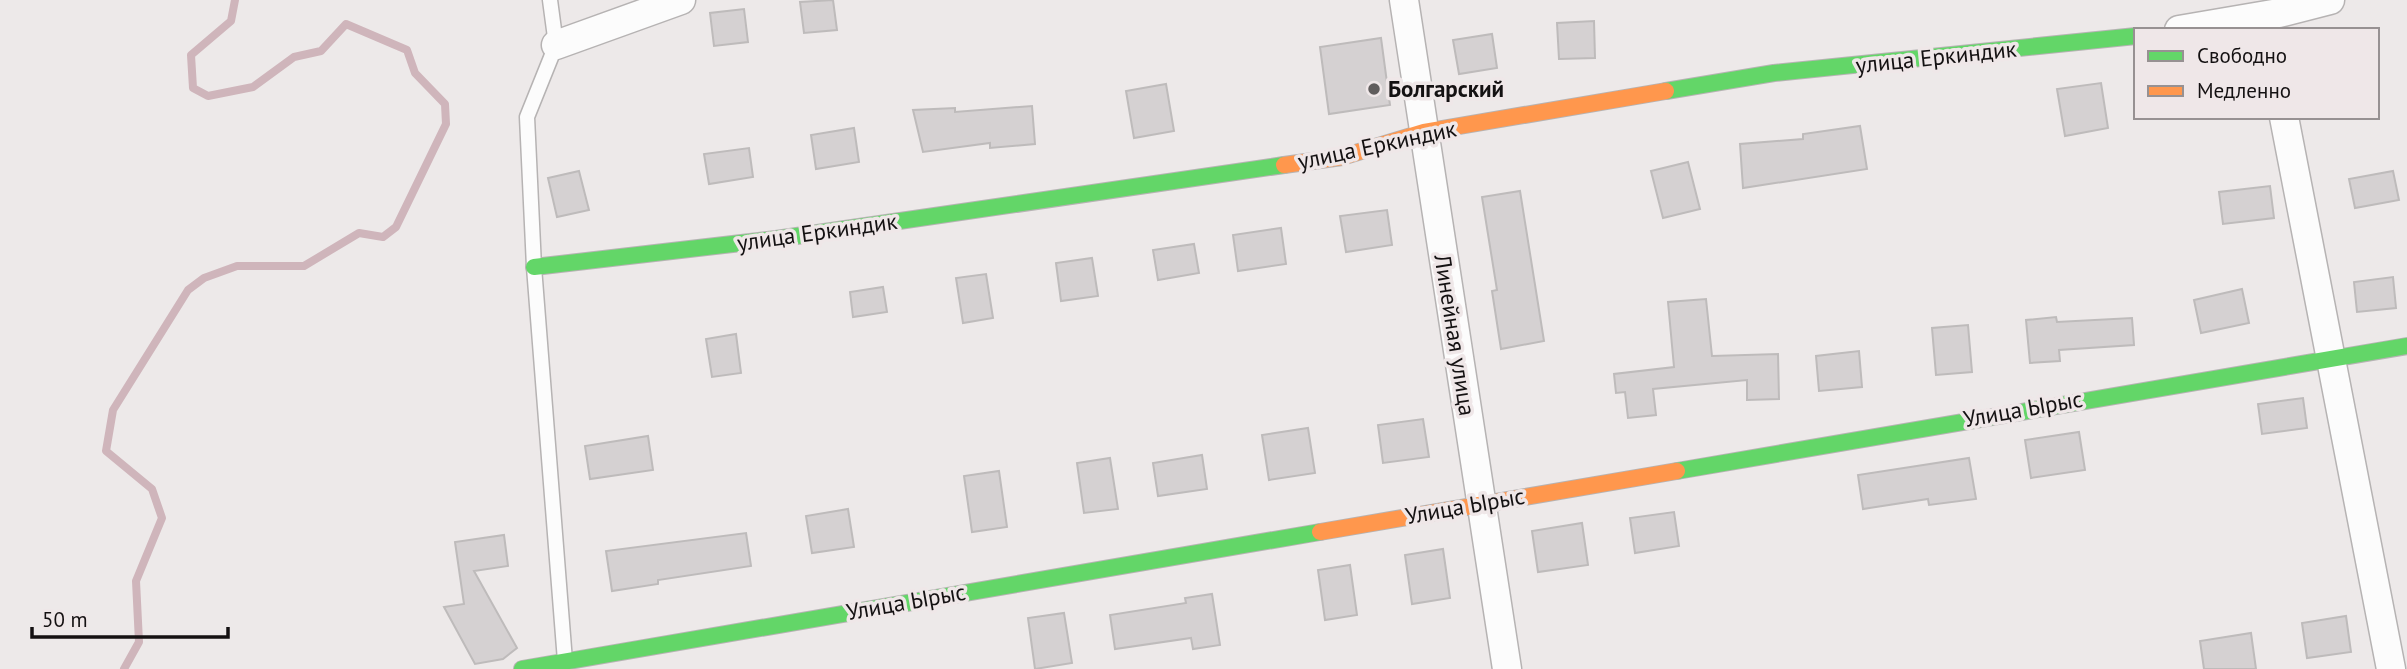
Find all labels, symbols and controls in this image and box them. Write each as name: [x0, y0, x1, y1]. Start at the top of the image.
legend: [2134, 28, 2379, 119]
street label: улица Еркиндик: [1854, 34, 2018, 79]
text: Свободно: [2197, 42, 2287, 69]
place label: Болгарский: [1388, 74, 1504, 103]
text: Медленно: [2197, 77, 2291, 104]
marker: Болгарский: [1366, 81, 1382, 97]
street label: улица Еркиндик: [1295, 114, 1459, 175]
street label: улица Еркиндик: [735, 206, 899, 257]
street label: Линейная улица: [1428, 251, 1483, 418]
street label: Улица Ырыс: [1961, 384, 2085, 433]
street label: Улица Ырыс: [1403, 481, 1527, 530]
street label: Улица Ырыс: [844, 577, 968, 626]
scale bar: [32, 596, 228, 640]
text: 50 m: [42, 606, 88, 633]

